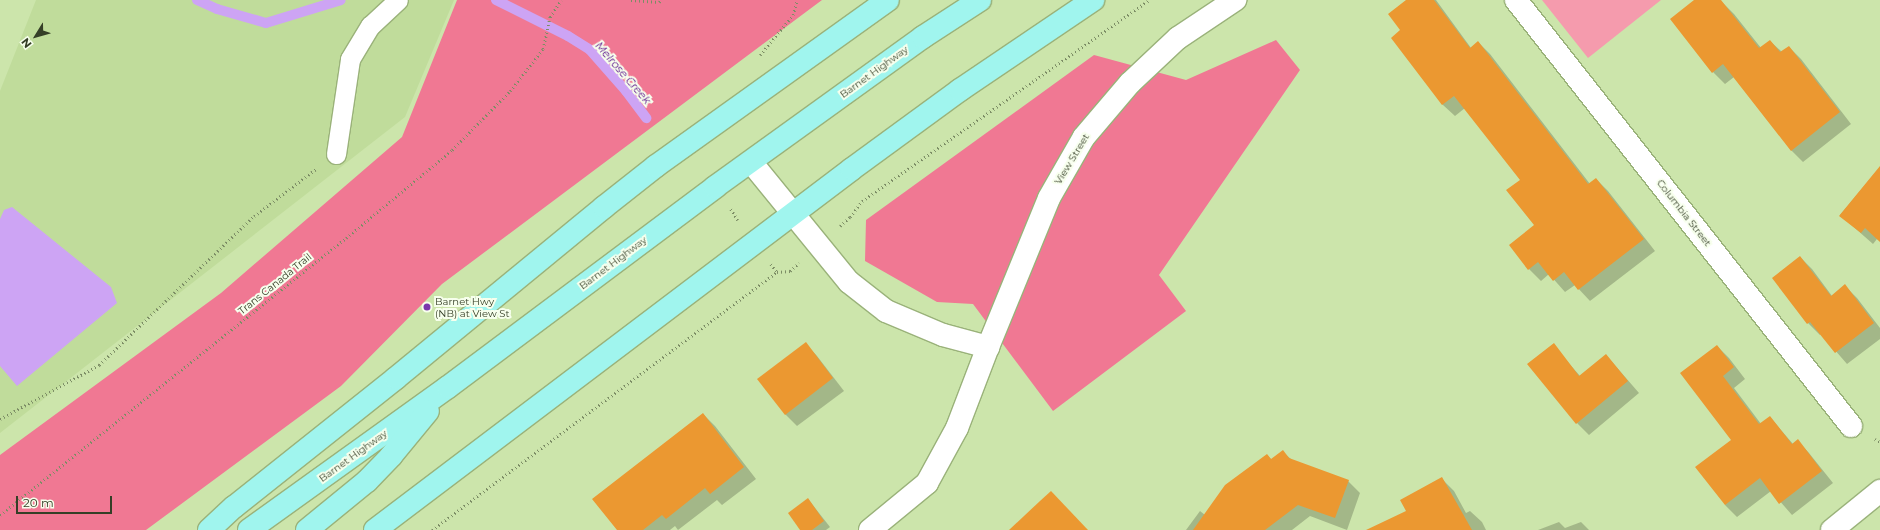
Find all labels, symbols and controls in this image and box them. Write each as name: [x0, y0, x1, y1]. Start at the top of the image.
north arrow: [16, 16, 56, 56]
text: N: [18, 35, 35, 51]
water label: Melrose Creek: [592, 39, 654, 107]
street label: Barnet Highway: [838, 43, 910, 101]
street label: View Street: [1052, 131, 1092, 187]
street label: Columbia Street: [1654, 177, 1714, 249]
street label: Barnet Highway: [577, 234, 649, 292]
street label: Trans Canada Trail: [236, 251, 314, 317]
place label: Barnet Hwy (NB) at View St: [435, 295, 510, 318]
marker: Barnet Hwy (NB) at View St: [422, 302, 432, 312]
street label: Barnet Highway: [317, 427, 389, 485]
scale bar: [18, 488, 114, 514]
text: 20 m: [23, 495, 54, 510]

